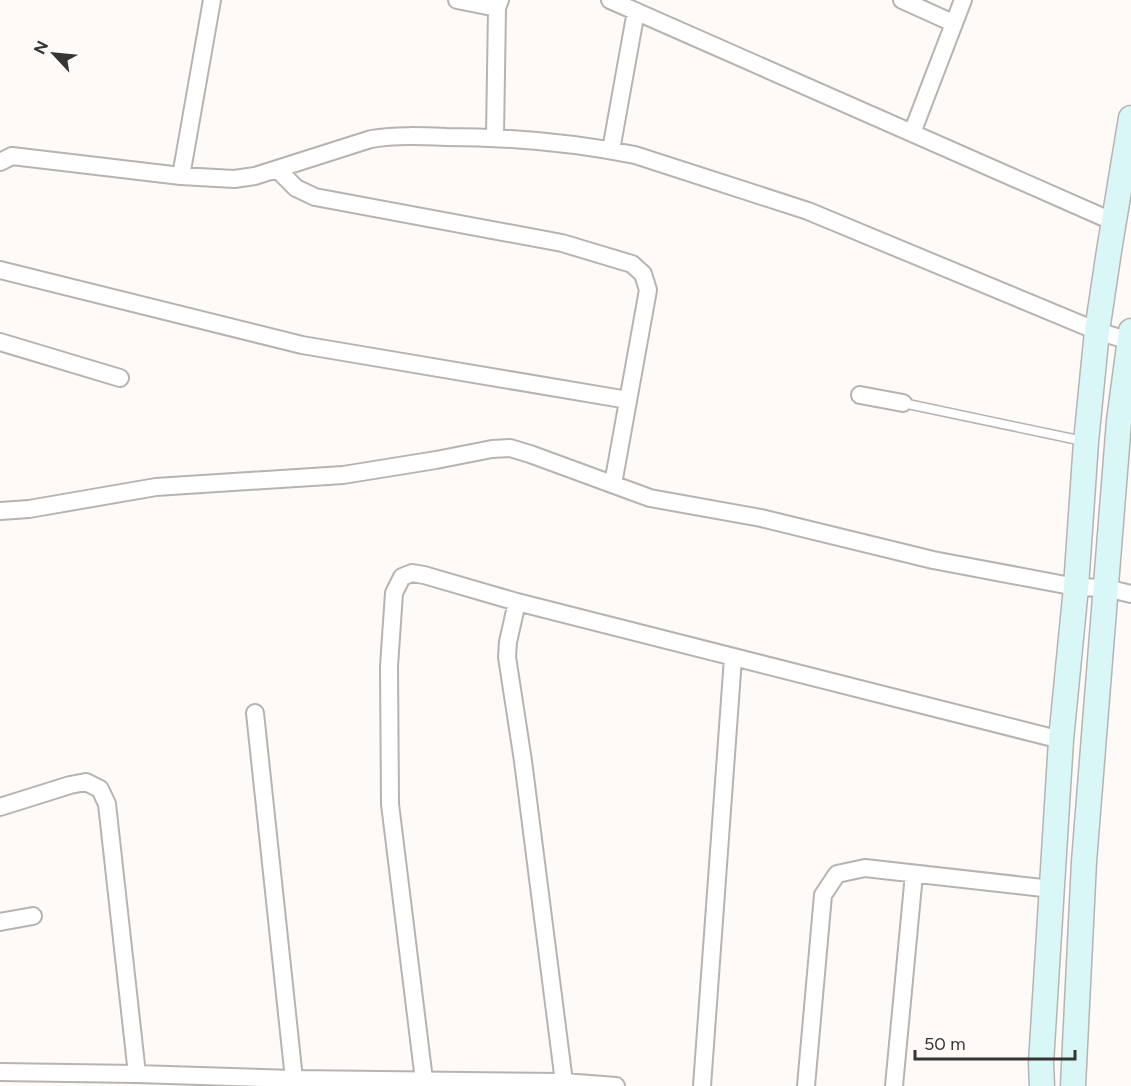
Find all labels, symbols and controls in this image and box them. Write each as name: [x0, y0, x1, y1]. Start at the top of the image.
north arrow: [24, 24, 84, 84]
text: N: [30, 38, 52, 57]
scale bar: [915, 1023, 1076, 1061]
text: 50 m: [924, 1033, 966, 1055]

